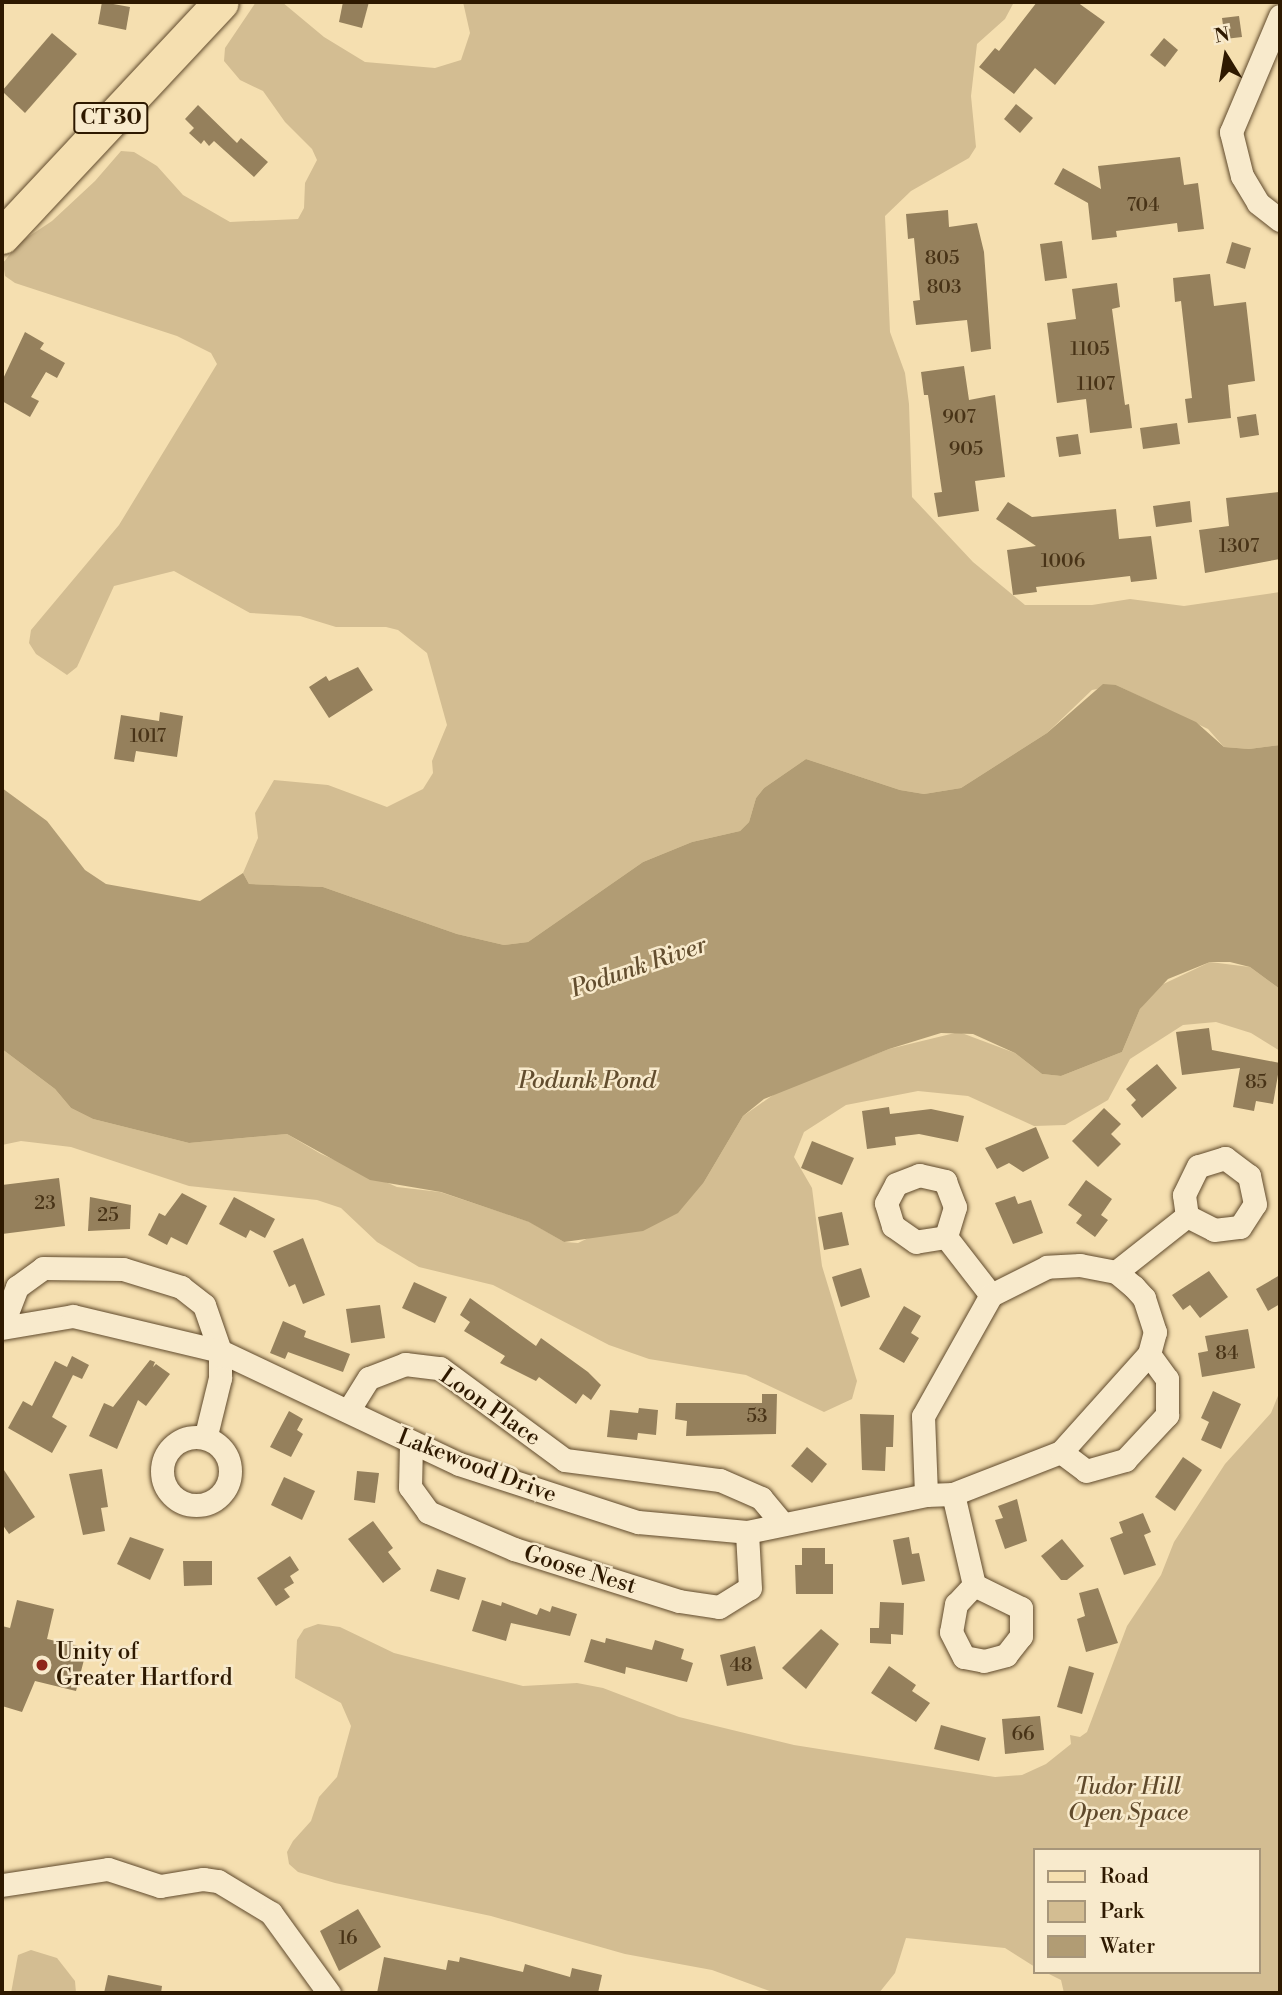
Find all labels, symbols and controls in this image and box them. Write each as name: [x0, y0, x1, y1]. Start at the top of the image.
north arrow: [1191, 21, 1261, 91]
text: N: [1212, 22, 1232, 49]
road number: CT 30: [72, 100, 150, 136]
house number: 704: [1126, 195, 1160, 217]
house number: 805: [925, 248, 959, 270]
house number: 803: [927, 277, 961, 299]
house number: 1105: [1070, 339, 1110, 361]
house number: 1107: [1077, 374, 1115, 396]
house number: 907: [942, 407, 976, 429]
house number: 905: [949, 439, 983, 461]
house number: 1307: [1219, 536, 1259, 558]
house number: 1006: [1041, 551, 1085, 573]
house number: 1017: [130, 726, 166, 748]
water label: Podunk River: [567, 931, 711, 1005]
water label: Podunk Pond: [518, 1068, 656, 1096]
house number: 85: [1245, 1072, 1267, 1094]
house number: 23: [34, 1193, 56, 1215]
house number: 25: [97, 1205, 119, 1227]
house number: 84: [1215, 1343, 1239, 1365]
street label: Loon Place: [434, 1362, 546, 1452]
house number: 53: [747, 1406, 767, 1428]
street label: Lakewood Drive: [394, 1423, 560, 1509]
street label: Goose Nest: [520, 1540, 640, 1600]
place label: Unity of Greater Hartford: [56, 1638, 233, 1692]
house number: 48: [730, 1655, 752, 1677]
marker: Unity of Greater Hartford: [34, 1657, 50, 1673]
house number: 66: [1011, 1724, 1035, 1746]
park label: Tudor Hill Open Space: [1068, 1773, 1188, 1827]
legend: [1034, 1848, 1261, 1974]
text: Road: [1100, 1864, 1149, 1890]
text: Park: [1100, 1899, 1144, 1925]
house number: 16: [338, 1928, 358, 1950]
text: Water: [1100, 1934, 1155, 1960]

